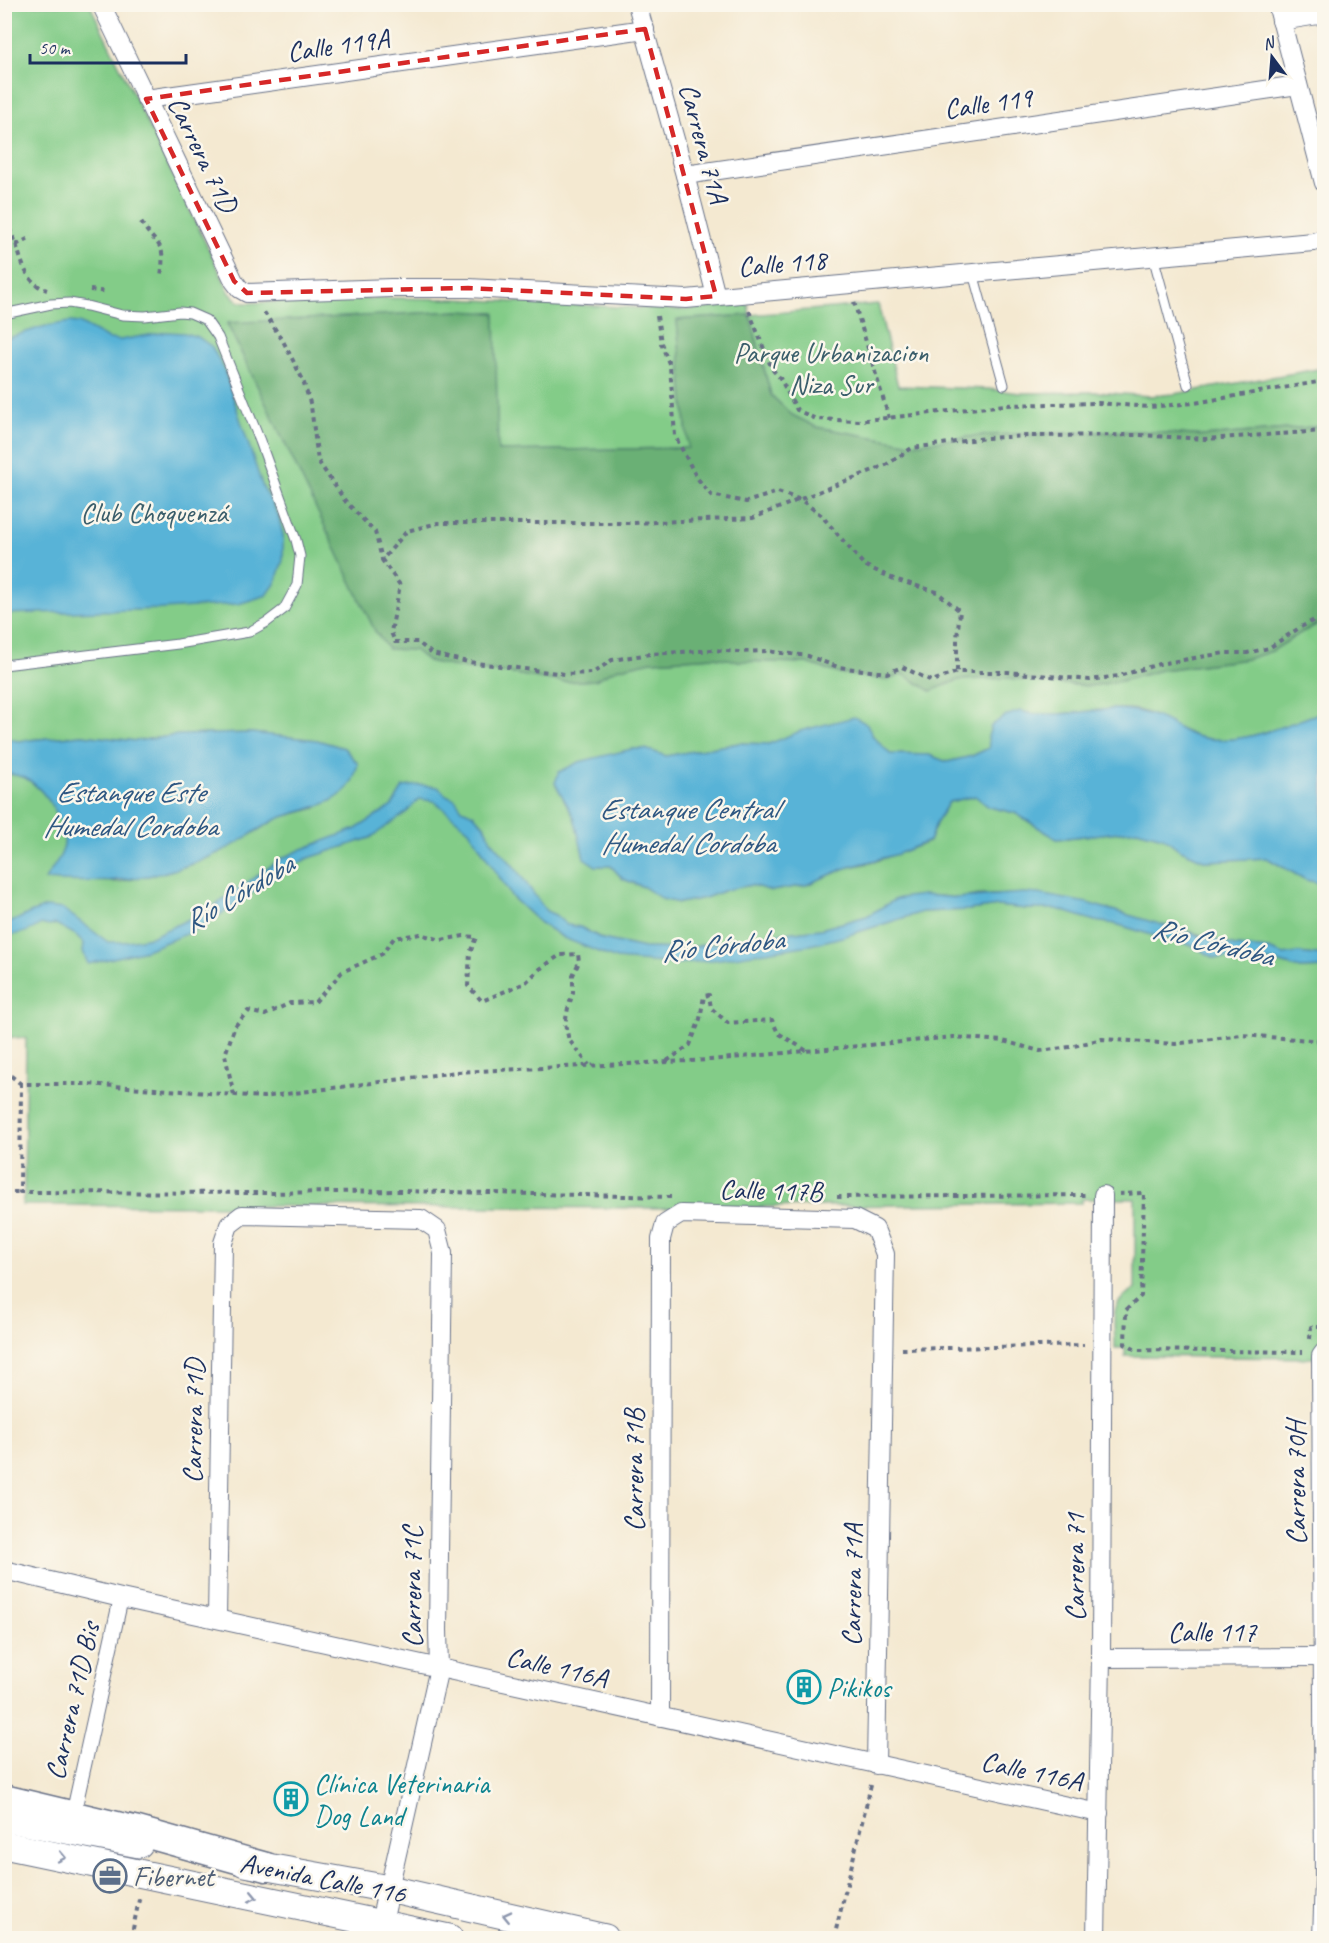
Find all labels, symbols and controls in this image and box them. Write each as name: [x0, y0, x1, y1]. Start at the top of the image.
street label: Calle 119A: [285, 20, 393, 69]
scale bar: [30, 27, 186, 65]
north arrow: [1242, 27, 1302, 87]
text: N: [1261, 32, 1279, 55]
text: 50 m: [39, 37, 72, 59]
street label: Carrera 71A: [671, 79, 737, 208]
street label: Calle 119: [942, 79, 1037, 126]
street label: Carrera 71D: [160, 90, 247, 220]
street label: Calle 118: [736, 241, 830, 284]
park label: Parque Urbanizacion Niza Sur: [734, 335, 929, 402]
park label: Club Choquenzá: [80, 495, 230, 530]
water label: Estanque Este Humedal Cordoba: [43, 773, 221, 845]
water label: Estanque Central Humedal Cordoba: [599, 790, 787, 862]
water label: Río Córdoba: [176, 844, 303, 941]
water label: Río Córdoba: [1149, 909, 1280, 976]
water label: Río Córdoba: [659, 919, 788, 970]
street label: Calle 117B: [719, 1172, 825, 1208]
street label: Carrera 71D: [174, 1356, 212, 1484]
street label: Carrera 71B: [616, 1406, 651, 1531]
street label: Carrera 70H: [1278, 1417, 1313, 1545]
street label: Carrera 71: [1057, 1511, 1092, 1621]
street label: Carrera 71A: [833, 1522, 871, 1646]
street label: Carrera 71C: [394, 1523, 429, 1648]
street label: Calle 117: [1168, 1614, 1258, 1649]
street label: Carrera 71D Bis: [37, 1617, 108, 1783]
street label: Calle 116A: [503, 1638, 613, 1696]
building icon: Pikikos: [786, 1669, 822, 1705]
place label: Pikikos: [827, 1670, 893, 1705]
street label: Calle 116A: [978, 1743, 1088, 1799]
place label: Clínica Veterinaria Dog Land: [314, 1766, 491, 1833]
building icon: Clínica Veterinaria Dog Land: [273, 1781, 309, 1817]
street label: Avenida Calle 116: [237, 1845, 410, 1911]
one-way arrow: [56, 1850, 66, 1863]
office icon: Fibernet: [92, 1858, 128, 1894]
place label: Fibernet: [133, 1859, 216, 1894]
one-way arrow: [247, 1889, 257, 1902]
one-way arrow: [502, 1910, 512, 1923]

